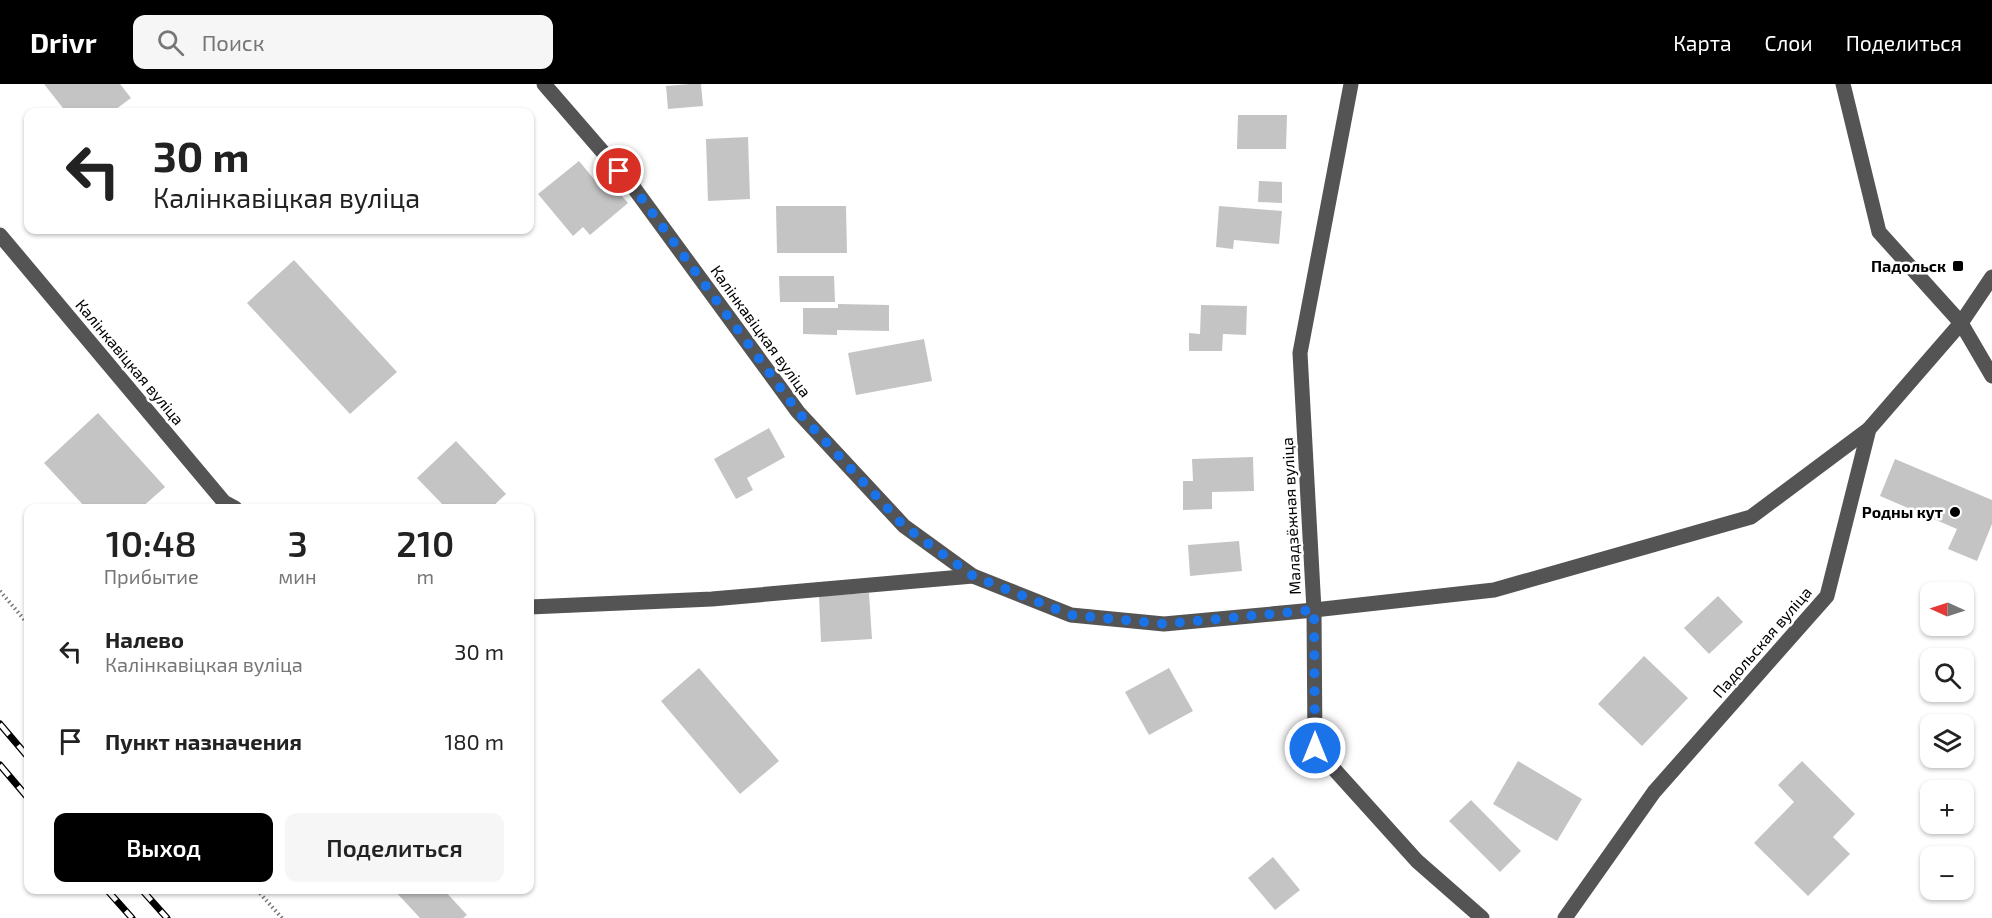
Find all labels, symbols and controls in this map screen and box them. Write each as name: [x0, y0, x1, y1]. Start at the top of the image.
search box: [133, 15, 553, 69]
text: Drivr: [30, 25, 97, 59]
icon: search: [154, 26, 187, 59]
text: Поиск: [202, 29, 264, 55]
text: Карта: [1673, 30, 1732, 55]
text: Слои: [1765, 30, 1813, 55]
text: Поделиться: [1846, 30, 1962, 55]
text: 30 m: [153, 130, 249, 180]
icon: left: [54, 132, 132, 210]
pin: [593, 145, 644, 196]
icon: arrive: [602, 154, 635, 187]
text: Калінкавіцкая вуліца: [153, 181, 420, 213]
place label: Падольск: [1871, 256, 1946, 275]
marker: Падольск: [1951, 259, 1965, 273]
street label: Калінкавіцкая вуліца: [706, 261, 816, 401]
street label: Калінкавіцкая вуліца: [71, 295, 189, 429]
street label: Маладзёжная вуліца: [1277, 437, 1305, 595]
place label: Родны кут: [1862, 502, 1943, 521]
marker: Родны кут: [1948, 505, 1962, 519]
text: 10:48: [106, 521, 197, 564]
text: 3: [287, 521, 308, 564]
text: 210: [396, 521, 454, 564]
text: Прибытие: [104, 564, 199, 588]
text: мин: [278, 564, 317, 588]
text: m: [417, 564, 434, 588]
street label: Падольская вуліца: [1708, 582, 1816, 702]
north arrow: [1920, 582, 1974, 636]
map controls: [1920, 582, 1974, 900]
text: Налево: [105, 626, 184, 652]
icon: left: [54, 635, 87, 668]
text: 30 m: [454, 638, 504, 664]
button: search: [1920, 648, 1974, 702]
text: Калінкавіцкая вуліца: [105, 652, 303, 676]
button: layers: [1920, 714, 1974, 768]
position arrow: [1283, 716, 1347, 780]
icon: arrive: [54, 725, 87, 758]
text: Пункт назначения: [105, 728, 302, 754]
text: 180 m: [444, 728, 504, 754]
button: +: [1920, 780, 1974, 834]
button: Выход: [54, 813, 273, 882]
button: Поделиться: [285, 813, 504, 882]
button: −: [1920, 846, 1974, 900]

